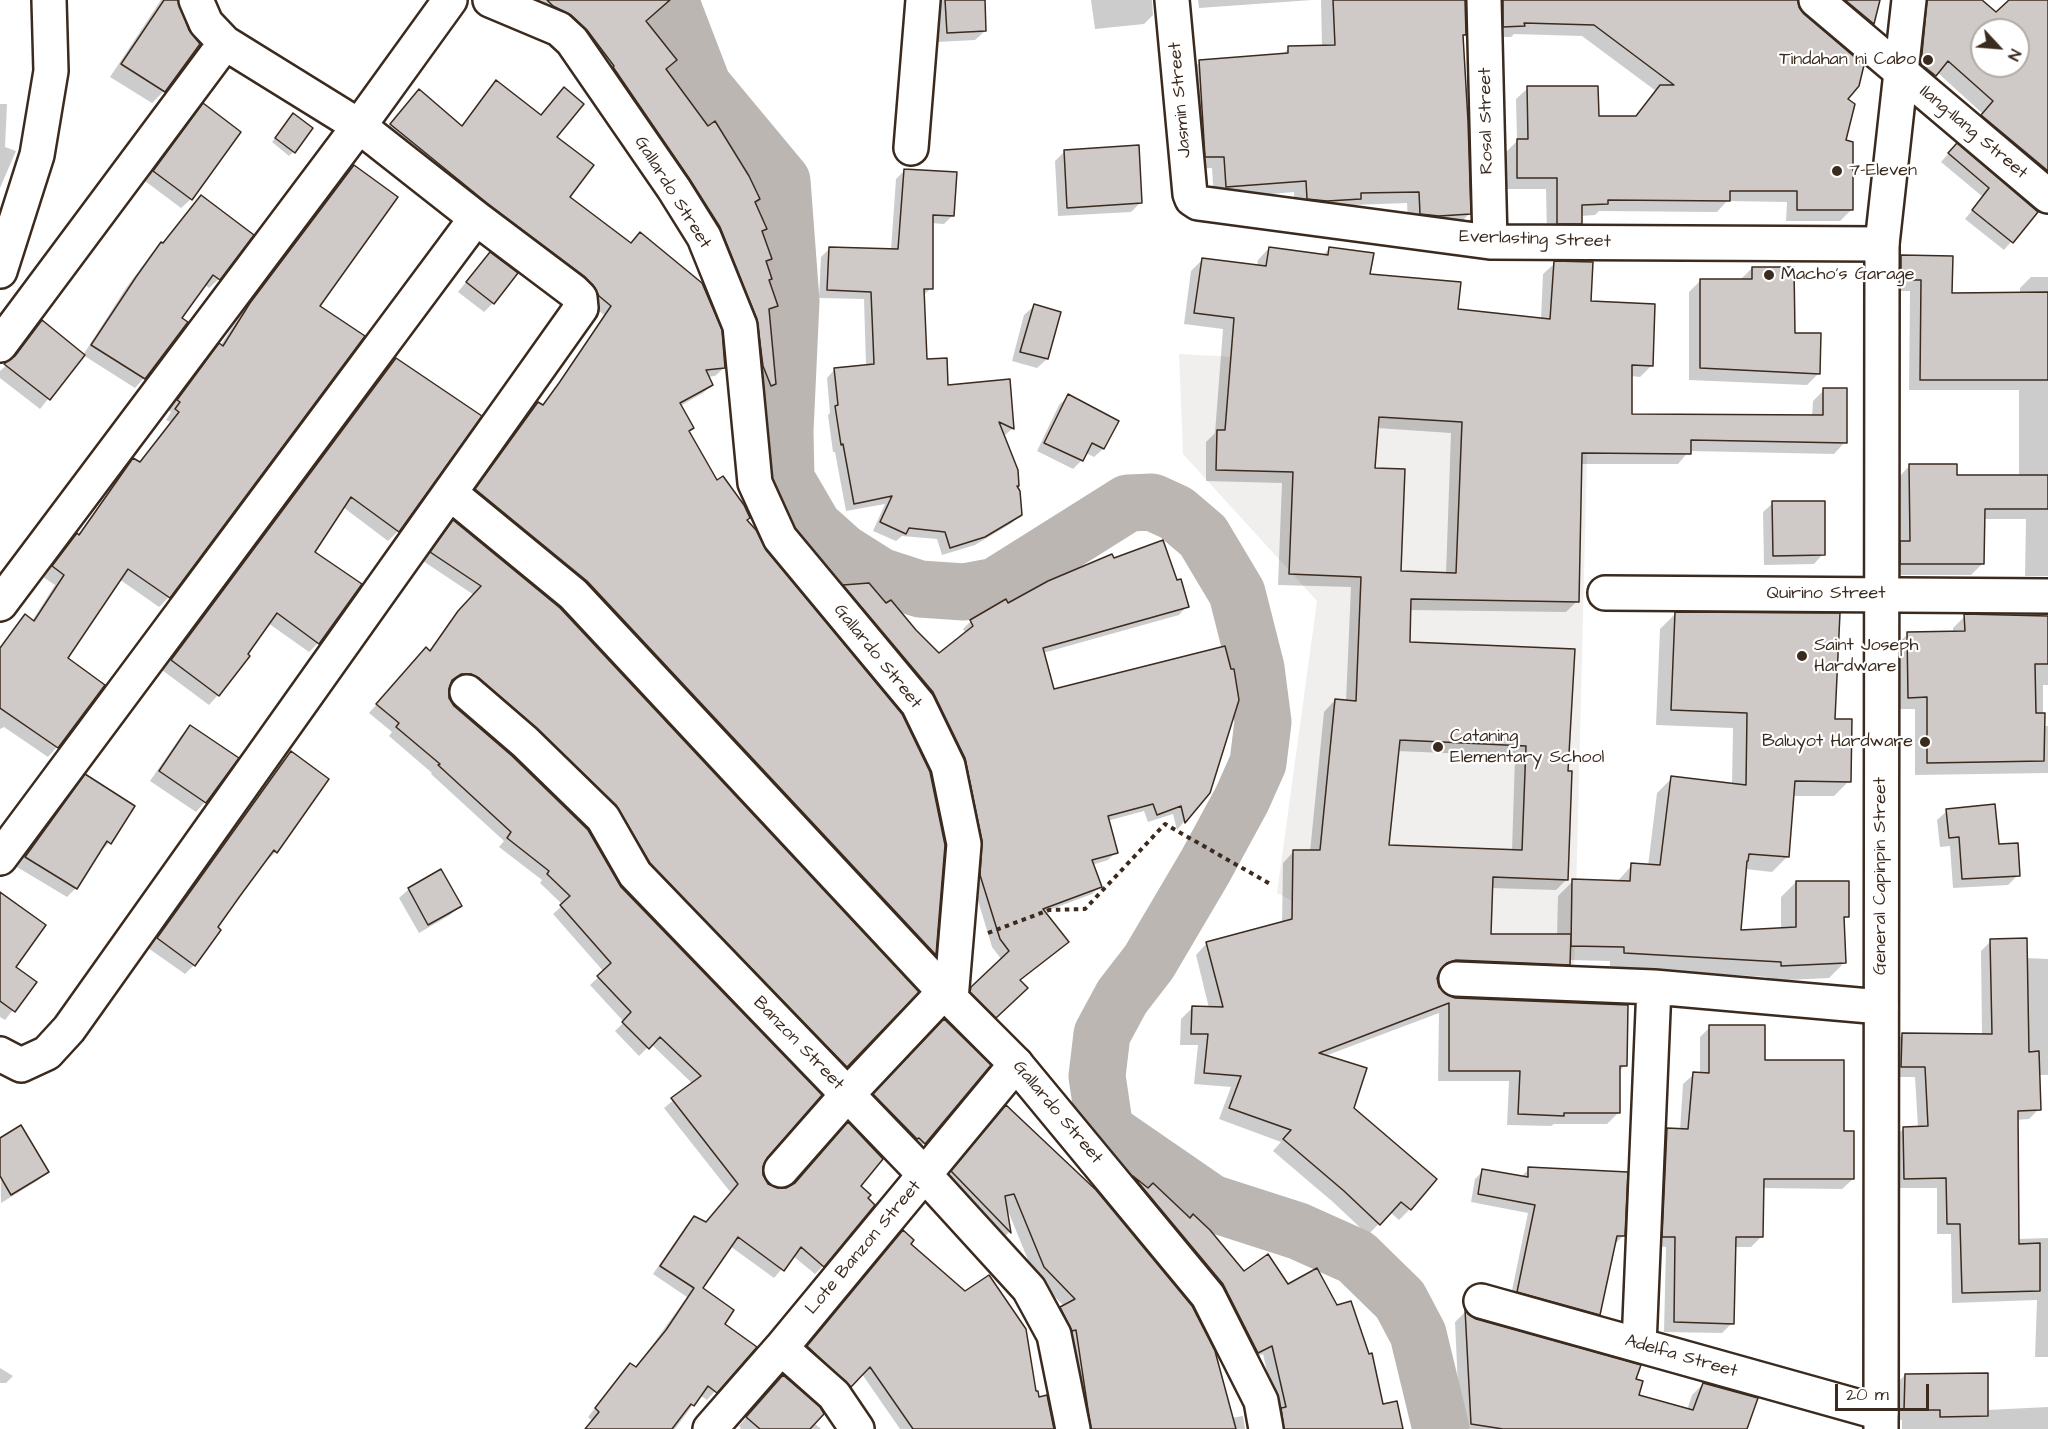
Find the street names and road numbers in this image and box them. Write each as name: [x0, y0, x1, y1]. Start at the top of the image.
street label: Jasmin Street: [1165, 41, 1197, 159]
street label: Rosal Street: [1475, 67, 1499, 175]
street label: Ilang-Ilang Street: [1915, 82, 2031, 184]
street label: Gallardo Street: [629, 133, 715, 253]
street label: Everlasting Street: [1459, 227, 1611, 253]
street label: Quirino Street: [1766, 583, 1886, 605]
street label: Gallardo Street: [828, 600, 926, 714]
street label: General Capinpin Street: [1870, 777, 1892, 975]
street label: Banzon Street: [748, 993, 848, 1095]
street label: Gallardo Street: [1007, 1057, 1107, 1169]
street label: Lote Banzon Street: [802, 1177, 926, 1319]
street label: Adelfa Street: [1622, 1331, 1740, 1383]

